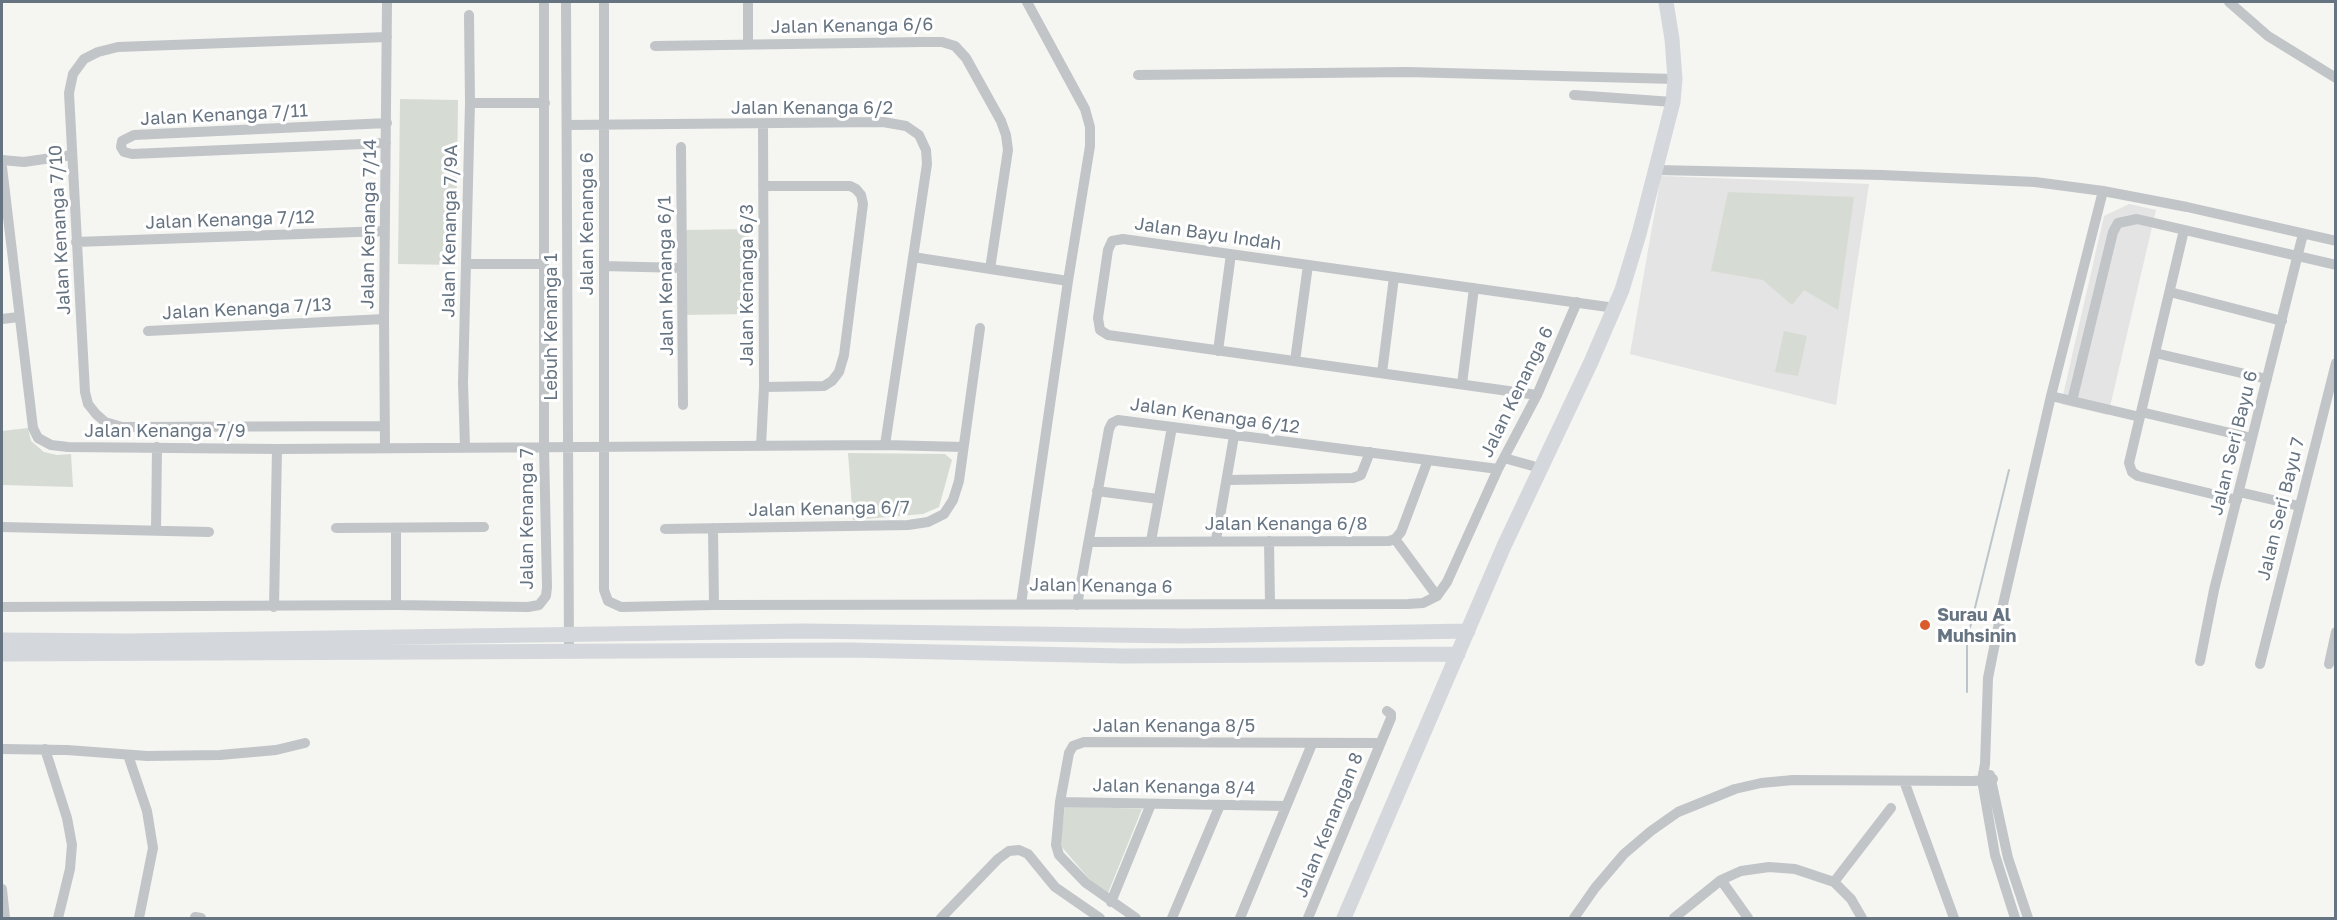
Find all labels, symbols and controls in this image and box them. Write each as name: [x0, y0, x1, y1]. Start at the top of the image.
street label: Jalan Kenanga 6/6: [771, 14, 933, 38]
street label: Jalan Kenanga 6/2: [731, 97, 893, 119]
street label: Jalan Kenanga 7/11: [140, 100, 308, 130]
street label: Jalan Kenanga 7/14: [357, 139, 381, 309]
street label: Jalan Kenanga 7/10: [45, 144, 75, 316]
street label: Jalan Kenanga 7/9A: [438, 144, 462, 318]
street label: Jalan Kenanga 6: [576, 152, 598, 296]
street label: Jalan Kenanga 6/1: [654, 196, 678, 356]
street label: Jalan Kenanga 6/3: [736, 204, 758, 366]
street label: Jalan Kenanga 7/12: [145, 206, 315, 234]
street label: Jalan Bayu Indah: [1133, 213, 1283, 255]
street label: Lebuh Kenanga 1: [540, 253, 562, 401]
street label: Jalan Kenanga 7/13: [162, 294, 332, 324]
street label: Jalan Kenanga 6: [1476, 323, 1558, 461]
street label: Jalan Seri Bayu 6: [2206, 368, 2262, 518]
street label: Jalan Kenanga 6/12: [1129, 393, 1301, 439]
street label: Jalan Kenanga 7/9: [84, 420, 246, 442]
street label: Jalan Seri Bayu 7: [2253, 435, 2309, 583]
street label: Jalan Kenanga 7: [516, 448, 538, 590]
street label: Jalan Kenanga 6/7: [748, 497, 910, 521]
street label: Jalan Kenanga 6/8: [1205, 513, 1367, 535]
street label: Jalan Kenanga 6: [1029, 574, 1173, 598]
place label: Surau Al Muhsinin: [1937, 604, 2016, 646]
marker: Surau Al Muhsinin: [1918, 618, 1932, 632]
street label: Jalan Kenanga 8/5: [1093, 715, 1255, 737]
street label: Jalan Kenangan 8: [1290, 749, 1368, 901]
street label: Jalan Kenanga 8/4: [1092, 775, 1256, 799]

